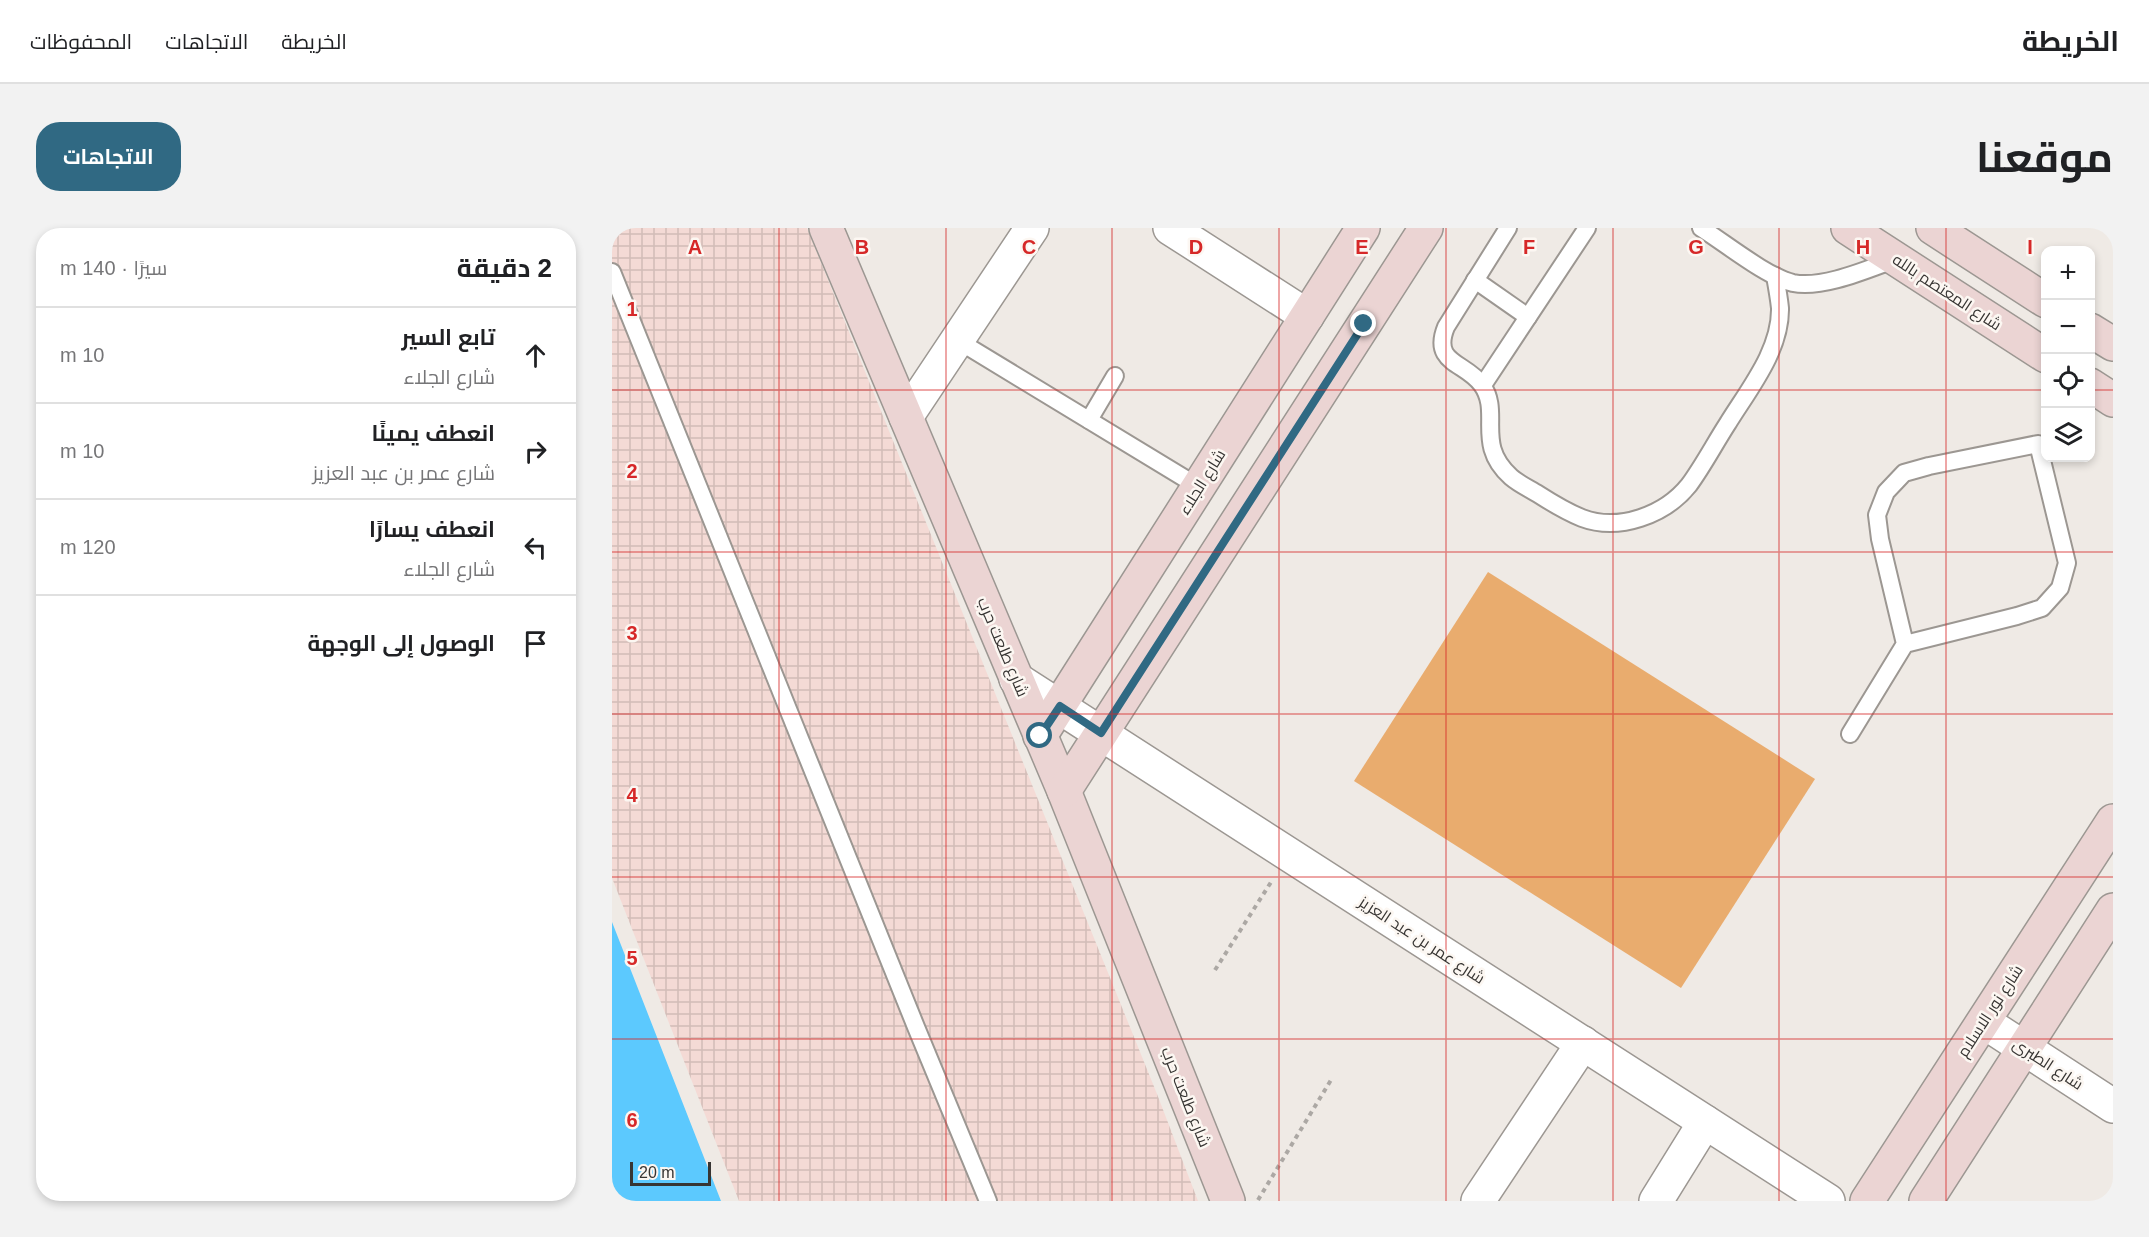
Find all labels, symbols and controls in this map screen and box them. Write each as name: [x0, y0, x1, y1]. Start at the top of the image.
text: الخريطة: [2022, 26, 2119, 57]
text: المحفوظات: [30, 30, 132, 53]
text: الاتجاهات: [165, 30, 248, 53]
text: الخريطة: [281, 30, 347, 53]
button: الاتجاهات: [36, 122, 181, 191]
text: موقعنا: [1976, 134, 2113, 181]
text: A: [688, 236, 702, 258]
text: B: [855, 236, 869, 258]
text: C: [1022, 236, 1036, 258]
text: D: [1189, 236, 1203, 258]
text: E: [1355, 236, 1369, 258]
text: F: [1523, 236, 1535, 258]
text: G: [1688, 236, 1704, 258]
text: H: [1856, 236, 1870, 258]
text: I: [2027, 236, 2033, 258]
map controls: [2041, 246, 2095, 462]
button: +: [2041, 246, 2095, 300]
street label: شارع المعتصم بالله: [1888, 251, 2004, 336]
text: 2 دقيقة: [457, 253, 552, 283]
text: سيرًا · 140 m: [60, 257, 167, 279]
text: 1: [626, 298, 638, 320]
button: −: [2041, 300, 2095, 354]
route end: [1350, 310, 1376, 336]
text: تابع السير: [401, 325, 495, 350]
icon: ahead: [519, 339, 552, 372]
text: 10 m: [60, 344, 104, 366]
button: locate: [2041, 354, 2095, 408]
text: شارع الجلاء: [403, 366, 495, 388]
button: layers: [2041, 408, 2095, 462]
text: انعطف يمينًا: [372, 421, 495, 446]
icon: right: [519, 435, 552, 468]
text: 10 m: [60, 440, 104, 462]
street label: شارع الجلاء: [1175, 446, 1231, 519]
text: 2: [626, 460, 638, 482]
text: شارع عمر بن عبد العزيز: [312, 462, 495, 484]
text: انعطف يسارًا: [369, 517, 495, 542]
icon: left: [519, 531, 552, 564]
text: 120 m: [60, 536, 116, 558]
text: شارع الجلاء: [403, 558, 495, 580]
street label: شارع طلعت حرب: [972, 595, 1032, 700]
text: 3: [626, 622, 638, 644]
icon: arrive: [519, 627, 552, 660]
text: الوصول إلى الوجهة: [308, 631, 495, 656]
route start: [1026, 722, 1052, 748]
text: 4: [626, 784, 638, 806]
street label: شارع عمر بن عبد العزيز: [1354, 893, 1488, 989]
text: 5: [626, 947, 638, 969]
street label: شارع نور الاسلام: [1954, 962, 2029, 1062]
street label: شارع الطبرى: [2008, 1035, 2086, 1095]
street label: شارع طلعت حرب: [1155, 1045, 1214, 1151]
text: 6: [626, 1109, 638, 1131]
scale bar: [630, 1159, 711, 1186]
text: 20 m: [639, 1164, 675, 1181]

